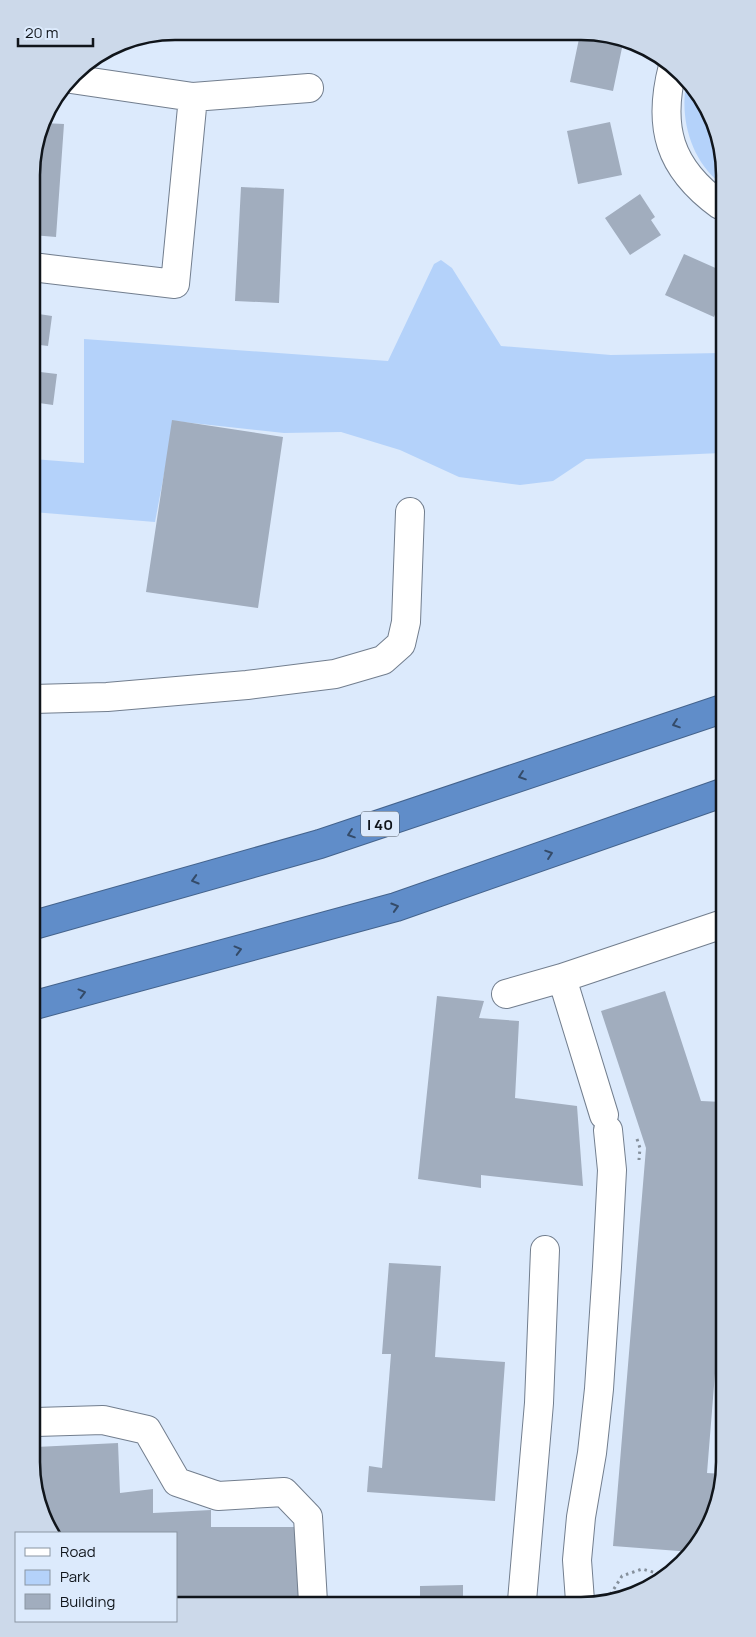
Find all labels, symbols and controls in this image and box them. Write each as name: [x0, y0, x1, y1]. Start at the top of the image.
scale bar: [18, 15, 92, 47]
text: 20 m: [25, 22, 58, 43]
one-way arrow: [672, 719, 680, 729]
one-way arrow: [518, 770, 526, 780]
road number: I 40: [361, 812, 399, 836]
one-way arrow: [347, 828, 356, 838]
one-way arrow: [544, 850, 552, 860]
one-way arrow: [192, 874, 200, 884]
one-way arrow: [390, 902, 399, 912]
one-way arrow: [234, 945, 242, 955]
one-way arrow: [77, 988, 85, 998]
legend: [15, 1532, 178, 1622]
text: Road: [60, 1541, 96, 1562]
text: Park: [60, 1566, 90, 1587]
text: Building: [60, 1591, 115, 1612]

